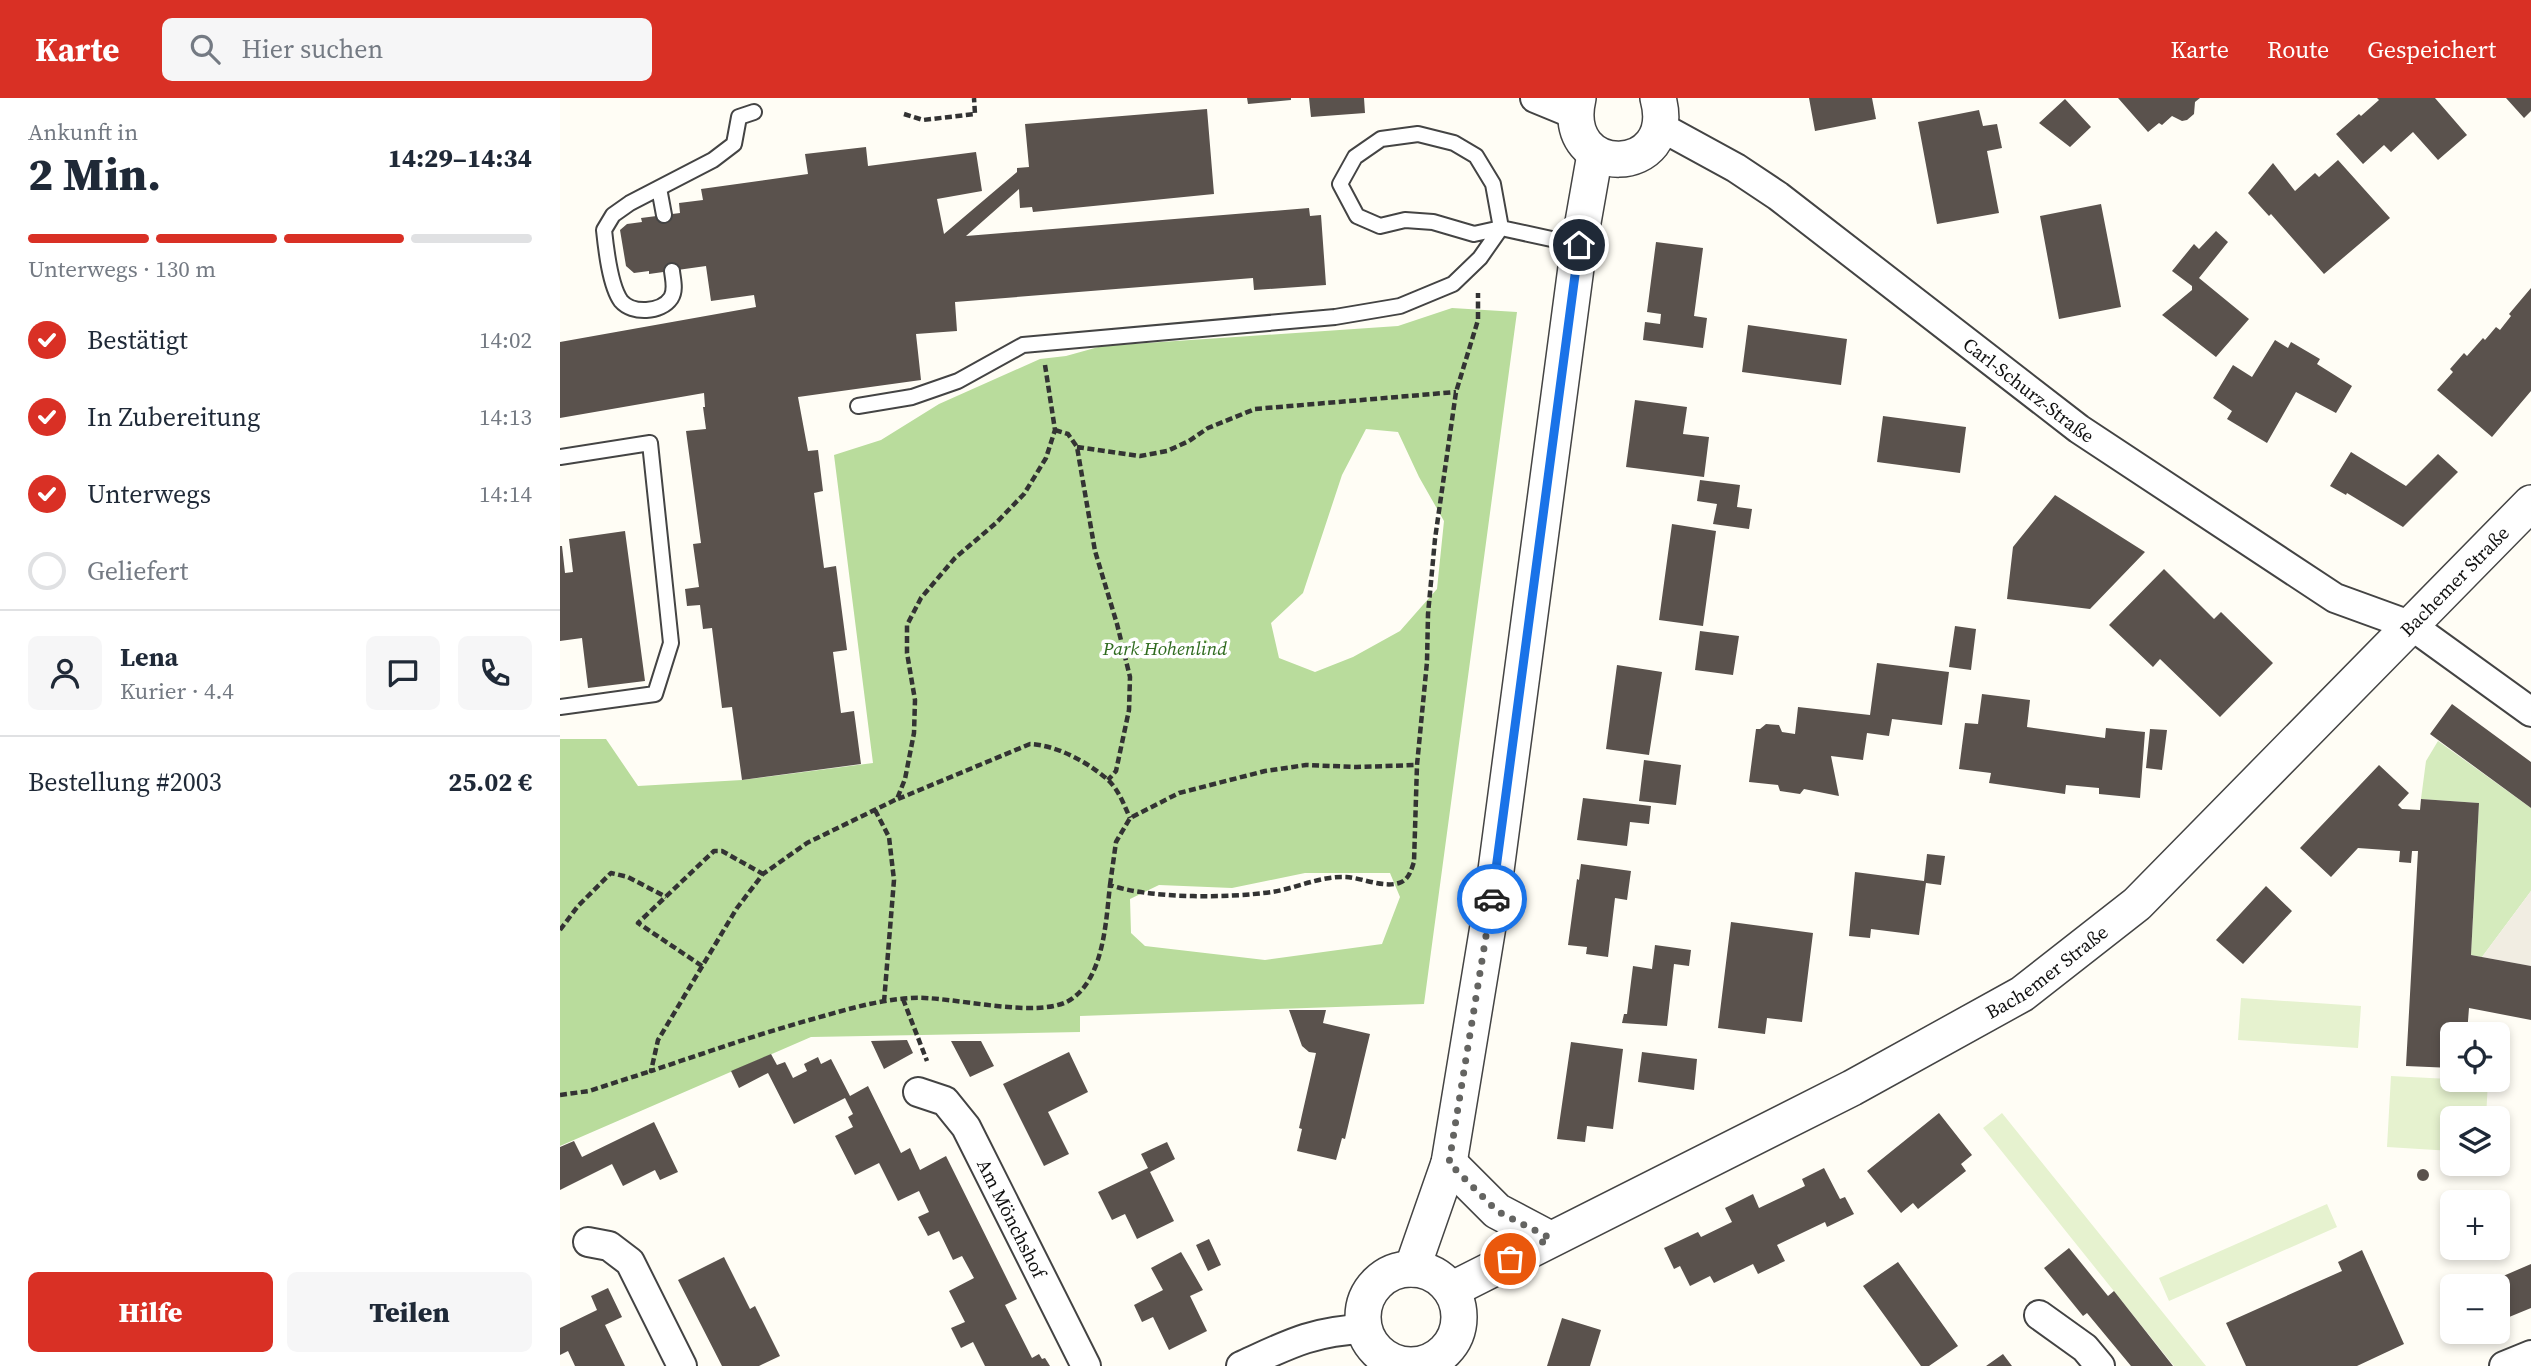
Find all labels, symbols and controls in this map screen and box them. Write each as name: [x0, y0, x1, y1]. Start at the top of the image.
search box: [162, 18, 652, 81]
text: Karte: [35, 27, 120, 72]
icon: search: [186, 30, 224, 68]
text: Hier suchen: [242, 31, 383, 67]
text: Karte: [2170, 33, 2229, 66]
text: Route: [2267, 33, 2329, 66]
text: Gespeichert: [2367, 33, 2496, 66]
text: Ankunft in: [28, 116, 138, 148]
text: 14:29–14:34: [388, 140, 532, 176]
text: 2 Min.: [28, 142, 161, 205]
pin: [1549, 215, 1609, 275]
icon: home: [1560, 226, 1598, 264]
text: Unterwegs · 130 m: [28, 253, 216, 285]
icon: check: [28, 321, 66, 359]
text: Bestätigt: [87, 322, 188, 358]
text: 14:02: [479, 324, 532, 356]
street label: Carl-Schurz-Straße: [1958, 331, 2099, 449]
icon: check: [28, 398, 66, 436]
text: In Zubereitung: [87, 399, 261, 435]
text: 14:13: [479, 401, 532, 433]
icon: check: [28, 475, 66, 513]
text: Unterwegs: [87, 476, 211, 512]
text: 14:14: [479, 478, 532, 510]
street label: Bachemer Straße: [2394, 520, 2514, 642]
text: Geliefert: [87, 553, 188, 589]
park label: Park Hohenlind: [1102, 635, 1227, 661]
button: person: [28, 636, 102, 710]
button: chat: [366, 636, 440, 710]
button: phone: [458, 636, 532, 710]
text: Lena: [120, 639, 178, 675]
text: Kurier · 4.4: [120, 675, 234, 707]
text: Bestellung #2003: [28, 764, 222, 800]
text: 25.02 €: [448, 764, 532, 800]
courier: [1457, 864, 1527, 934]
icon: car: [1473, 880, 1511, 918]
street label: Bachemer Straße: [1981, 919, 2113, 1025]
map controls: [2440, 1022, 2510, 1344]
button: locate: [2440, 1022, 2510, 1092]
button: layers: [2440, 1106, 2510, 1176]
street label: Am Mönchshof: [971, 1154, 1054, 1284]
button: +: [2440, 1190, 2510, 1260]
pin: [1480, 1229, 1540, 1289]
icon: bag: [1491, 1240, 1529, 1278]
button: Hilfe: [28, 1272, 273, 1352]
button: Teilen: [287, 1272, 532, 1352]
button: −: [2440, 1274, 2510, 1344]

